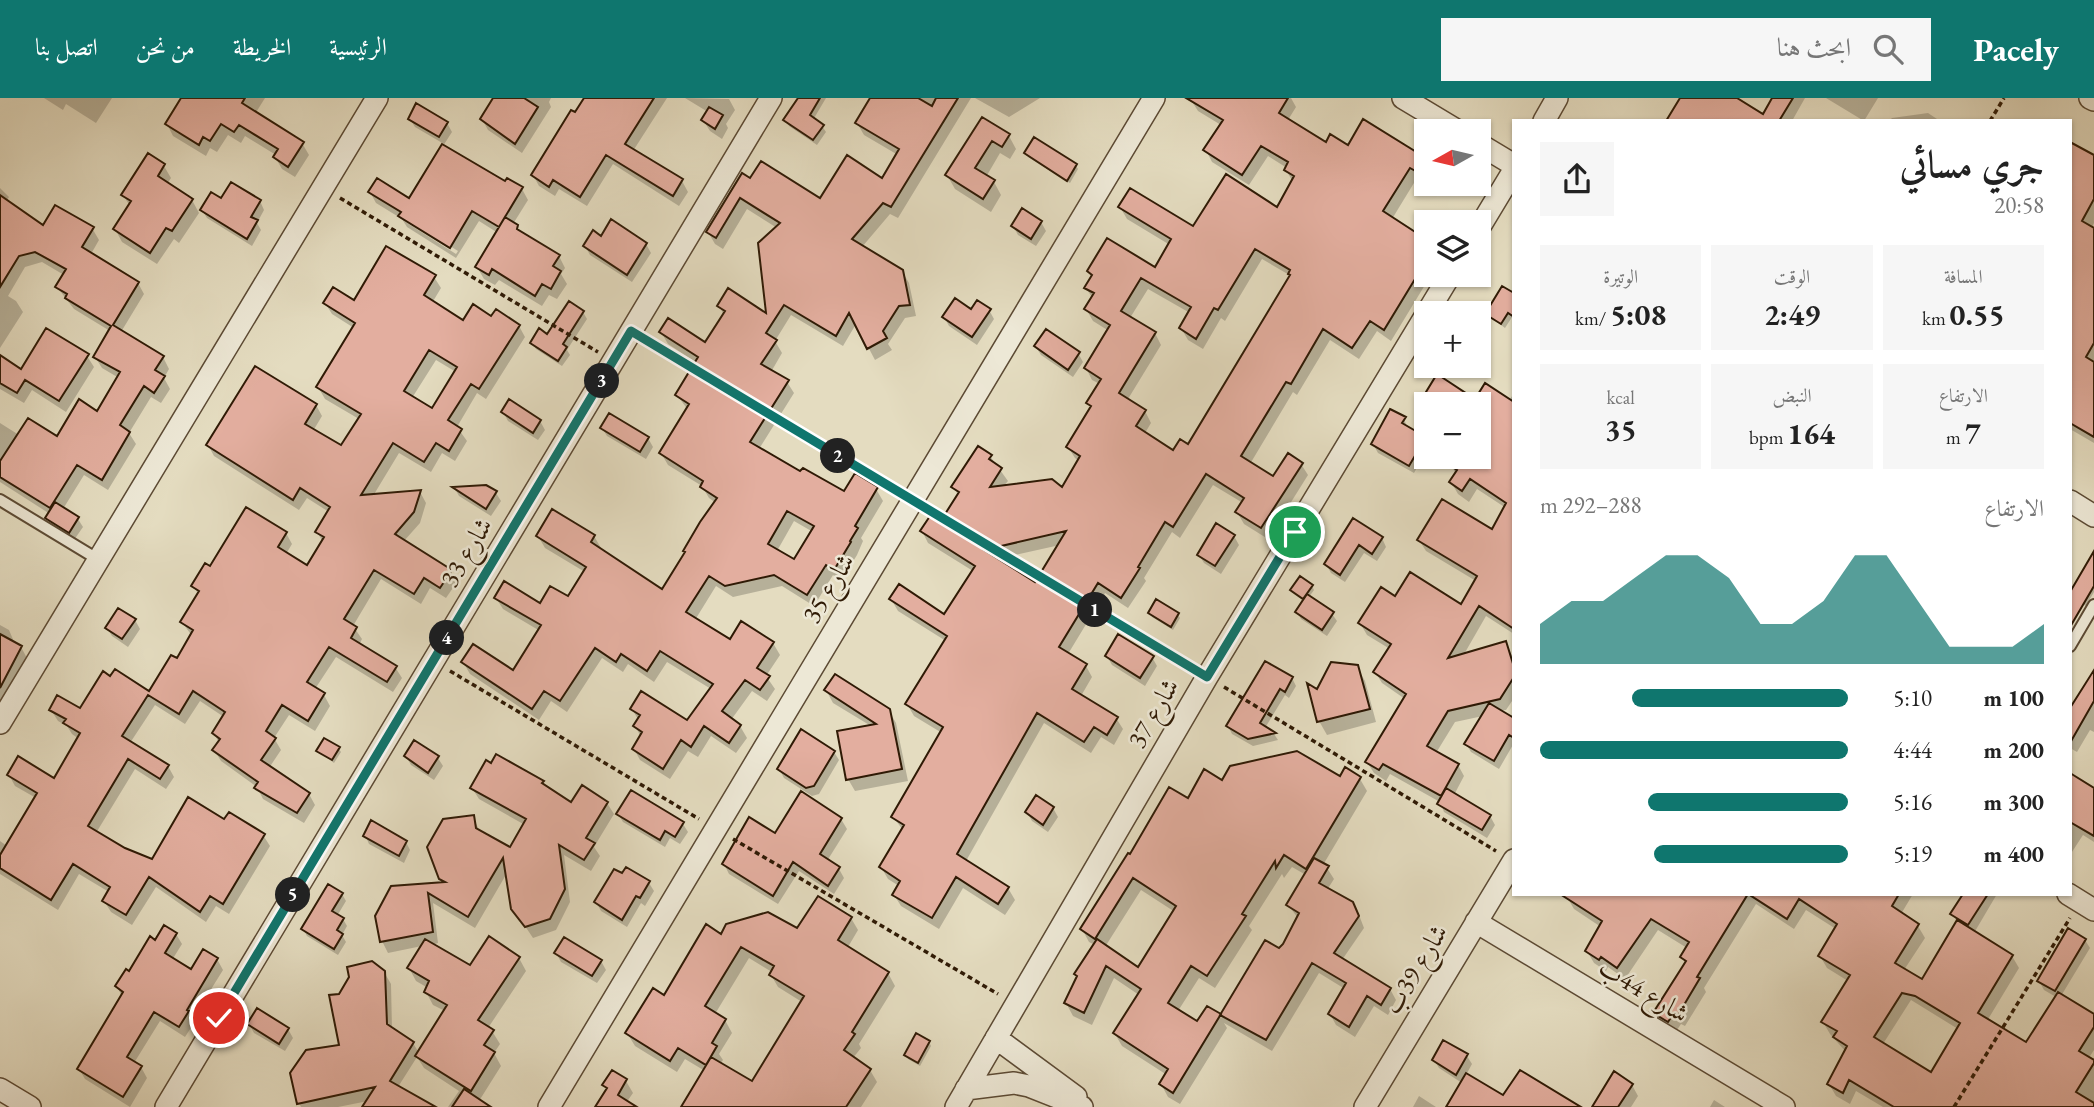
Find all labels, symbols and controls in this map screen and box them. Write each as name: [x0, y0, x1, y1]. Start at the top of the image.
search box: [1441, 18, 1931, 81]
text: Pacely: [1973, 28, 2059, 71]
text: ابحث هنا: [1777, 30, 1851, 64]
icon: search: [1869, 30, 1907, 68]
text: اتصل بنا: [35, 31, 98, 62]
text: من نحن: [136, 31, 195, 62]
text: الخريطة: [233, 31, 291, 62]
text: الرئيسية: [329, 31, 387, 62]
north arrow: [1414, 119, 1491, 196]
map controls: [1414, 119, 1491, 469]
text: جري مسائي: [1900, 139, 2044, 188]
button: share: [1540, 142, 1614, 216]
text: 20:58: [1994, 190, 2044, 220]
button: layers: [1414, 210, 1491, 287]
text: الوتيرة: [1603, 264, 1638, 289]
text: الوقت: [1774, 264, 1810, 289]
text: المسافة: [1944, 264, 1983, 289]
text: 5:08: [1610, 295, 1666, 334]
text: 2:49: [1764, 295, 1820, 334]
text: 0.55: [1950, 295, 2005, 334]
button: +: [1414, 301, 1491, 378]
text: /km: [1575, 306, 1610, 331]
text: km: [1922, 306, 1950, 331]
pin: 3: [584, 364, 620, 398]
text: 3: [596, 368, 607, 393]
text: النبض: [1772, 383, 1812, 408]
text: الارتفاع: [1939, 383, 1988, 408]
text: kcal: [1606, 385, 1635, 410]
button: −: [1414, 392, 1491, 469]
text: 35: [1605, 410, 1637, 449]
text: 164: [1787, 414, 1835, 453]
text: 7: [1965, 414, 1981, 453]
text: bpm: [1749, 425, 1787, 450]
text: m: [1946, 425, 1965, 450]
pin: 2: [820, 438, 856, 474]
text: 2: [832, 443, 843, 468]
text: 288–292 m: [1540, 490, 1641, 520]
text: الارتفاع: [1984, 493, 2044, 523]
pin: [1265, 502, 1325, 562]
street label: شارع 33: [432, 511, 504, 596]
icon: arrive: [1276, 513, 1314, 551]
street label: شارع 35: [794, 547, 866, 632]
pin: 1: [1078, 592, 1112, 628]
text: 1: [1089, 597, 1100, 622]
pin: 4: [430, 620, 464, 656]
text: 4: [441, 625, 452, 650]
street label: شارع 37: [1119, 672, 1191, 757]
text: 5:10: [1893, 683, 1932, 713]
text: 100 m: [1983, 683, 2044, 713]
text: 4:44: [1893, 735, 1932, 765]
text: 200 m: [1983, 735, 2044, 765]
text: 5:16: [1893, 787, 1932, 817]
text: 300 m: [1983, 787, 2044, 817]
text: 5:19: [1893, 839, 1932, 869]
text: 400 m: [1983, 839, 2044, 869]
pin: 5: [276, 878, 310, 912]
text: 5: [287, 882, 298, 907]
street label: شارع 39ب: [1375, 918, 1459, 1023]
street label: شارع 44ب: [1590, 950, 1695, 1034]
pin: [189, 988, 249, 1048]
icon: check: [200, 999, 238, 1037]

